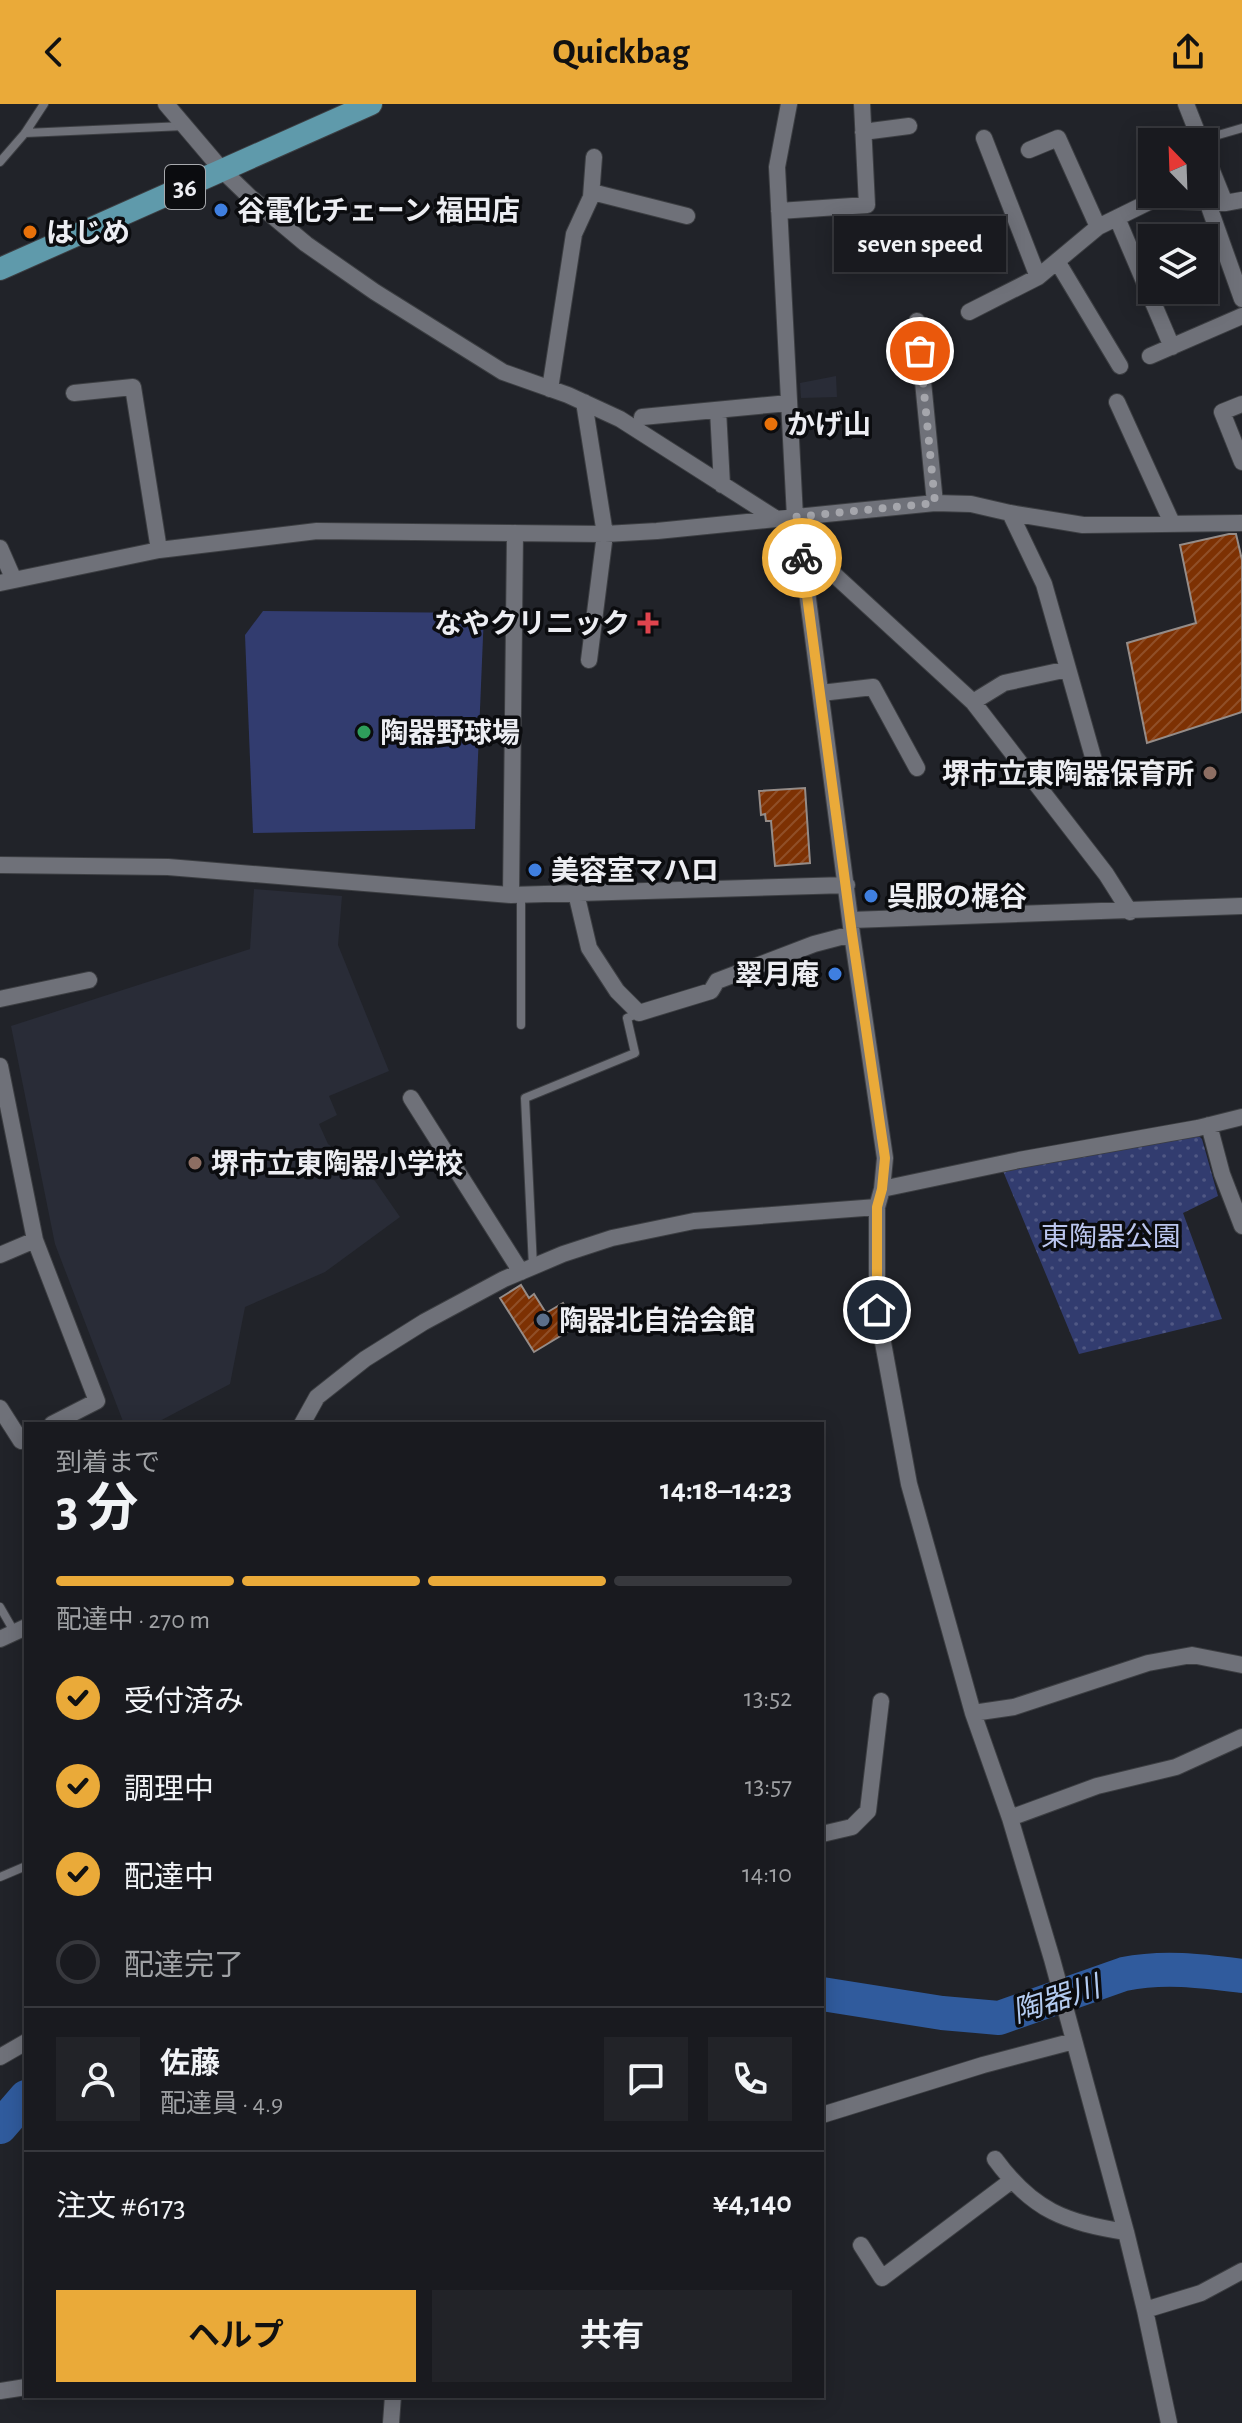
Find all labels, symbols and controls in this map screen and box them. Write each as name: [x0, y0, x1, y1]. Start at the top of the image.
icon: back: [32, 30, 76, 74]
icon: share: [1166, 30, 1210, 74]
text: Quickbag: [552, 34, 690, 70]
north arrow: [1138, 128, 1218, 208]
map controls: [1138, 128, 1218, 304]
road number: 36: [165, 165, 205, 209]
place label: 谷電化チェーン 福田店: [237, 195, 520, 226]
marker: 谷電化チェーン 福田店: [212, 201, 230, 219]
callout: seven speed: [834, 215, 1006, 271]
place label: はじめ: [46, 219, 130, 248]
marker: はじめ: [21, 223, 39, 241]
button: layers: [1138, 224, 1218, 304]
text: seven speed: [857, 231, 983, 257]
pin: [886, 317, 954, 385]
icon: bag: [898, 329, 942, 373]
place label: かげ山: [787, 410, 871, 440]
marker: かげ山: [762, 415, 780, 433]
courier: [762, 518, 842, 598]
icon: bike: [780, 536, 824, 580]
place label: なやクリニック: [434, 609, 630, 639]
marker: なやクリニック: [637, 612, 659, 634]
place label: 陶器野球場: [380, 718, 520, 748]
marker: 陶器野球場: [355, 723, 373, 741]
place label: 堺市立東陶器保育所: [942, 759, 1194, 789]
marker: 堺市立東陶器保育所: [1201, 764, 1219, 782]
place label: 美容室マハロ: [551, 856, 719, 886]
marker: 美容室マハロ: [526, 861, 544, 879]
place label: 呉服の梶谷: [887, 882, 1027, 912]
marker: 呉服の梶谷: [862, 887, 880, 905]
place label: 翠月庵: [735, 960, 819, 990]
marker: 翠月庵: [826, 965, 844, 983]
place label: 堺市立東陶器小学校: [211, 1149, 463, 1179]
marker: 堺市立東陶器小学校: [186, 1154, 204, 1172]
park label: 東陶器公園: [1041, 1222, 1181, 1252]
pin: [843, 1276, 911, 1344]
icon: home: [855, 1288, 899, 1332]
place label: 陶器北自治会館: [559, 1306, 755, 1336]
marker: 陶器北自治会館: [534, 1311, 552, 1329]
text: 到着まで: [56, 1450, 160, 1476]
text: 14:18–14:23: [660, 1475, 792, 1505]
text: 3 分: [56, 1483, 138, 1535]
text: 配達中 · 270 m: [56, 1607, 210, 1633]
icon: check: [56, 1676, 100, 1720]
text: 13:52: [744, 1685, 792, 1711]
text: 受付済み: [124, 1687, 244, 1717]
icon: check: [56, 1764, 100, 1808]
text: 13:57: [745, 1773, 792, 1799]
text: 調理中: [124, 1775, 214, 1805]
icon: check: [56, 1852, 100, 1896]
text: 14:10: [742, 1861, 792, 1887]
text: 配達中: [124, 1863, 214, 1893]
text: 配達完了: [124, 1951, 244, 1981]
water label: 陶器川: [1008, 1969, 1107, 2028]
button: person: [56, 2037, 140, 2121]
button: chat: [604, 2037, 688, 2121]
button: phone: [708, 2037, 792, 2121]
text: 佐藤: [160, 2049, 220, 2079]
text: 配達員 · 4.9: [160, 2091, 283, 2117]
text: ¥4,140: [713, 2188, 792, 2218]
text: 注文 #6173: [56, 2192, 186, 2222]
button: ヘルプ: [56, 2290, 416, 2382]
button: 共有: [432, 2290, 792, 2382]

